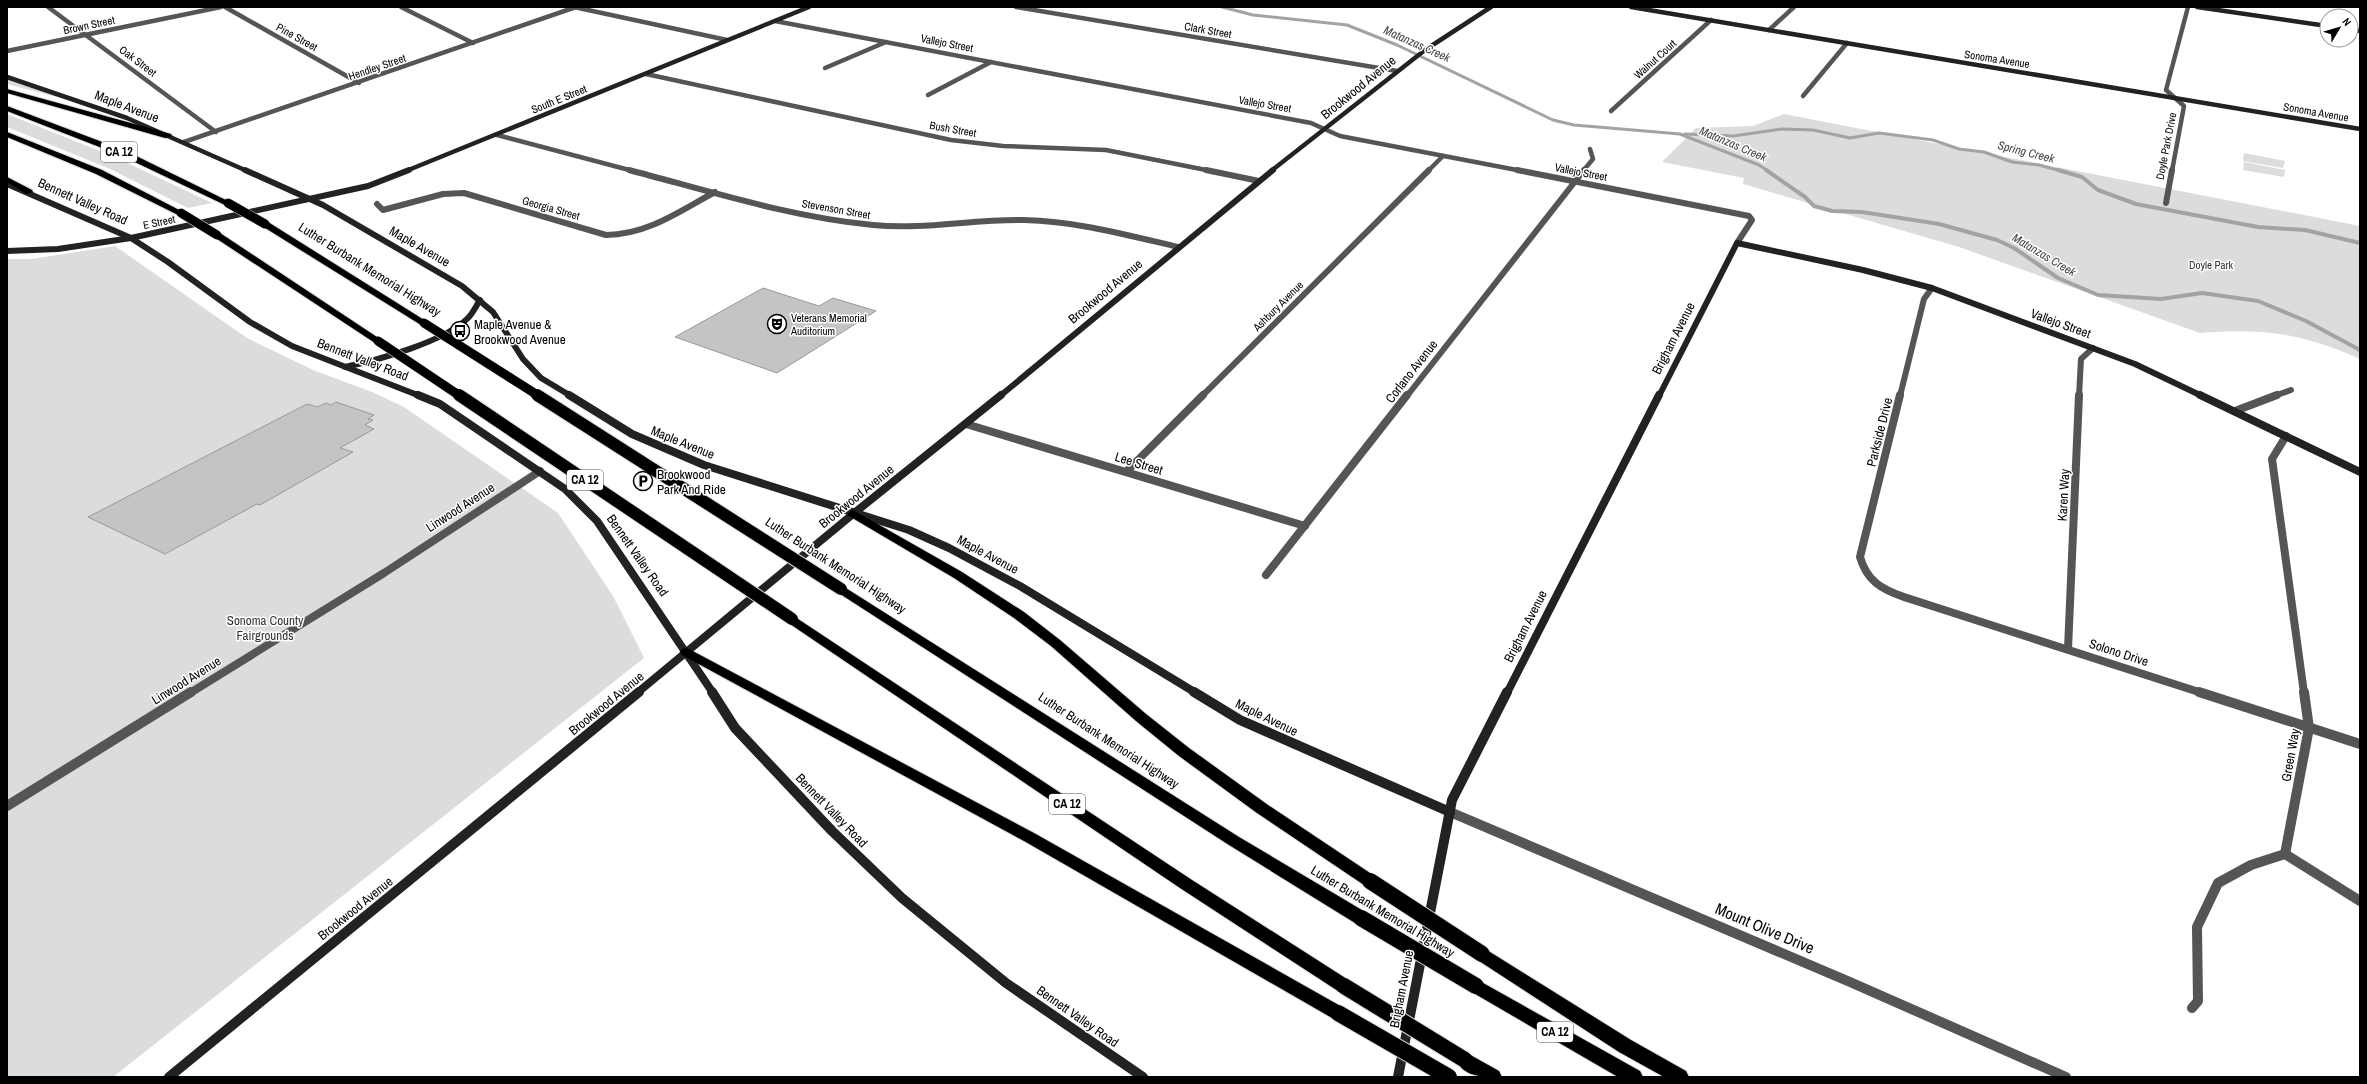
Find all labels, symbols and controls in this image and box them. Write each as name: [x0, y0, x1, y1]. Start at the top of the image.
north arrow: [2319, 8, 2359, 48]
street label: Brown Street: [62, 13, 116, 37]
text: N: [2339, 15, 2354, 29]
street label: Clark Street: [1183, 19, 1233, 41]
street label: Pine Street: [274, 20, 321, 54]
water label: Matanzas Creek: [1381, 22, 1454, 66]
street label: Vallejo Street: [920, 31, 975, 55]
street label: Walnut Court: [1631, 36, 1679, 82]
street label: Oak Street: [117, 42, 160, 80]
street label: Sonoma Avenue: [1963, 47, 2031, 71]
street label: Hendley Street: [347, 51, 408, 83]
street label: Brookwood Avenue: [1317, 52, 1399, 123]
street label: South E Street: [529, 81, 589, 116]
street label: Maple Avenue: [92, 86, 161, 126]
street label: Vallejo Street: [1238, 93, 1293, 116]
street label: Sonoma Avenue: [2282, 99, 2350, 125]
street label: Doyle Park Drive: [2153, 111, 2179, 181]
street label: Bush Street: [929, 118, 978, 140]
water label: Matanzas Creek: [1697, 123, 1770, 166]
water label: Spring Creek: [1996, 137, 2057, 167]
road number: CA 12: [101, 142, 137, 162]
street label: Vallejo Street: [1554, 160, 1609, 184]
street label: Bennett Valley Road: [35, 174, 130, 229]
street label: Georgia Street: [521, 193, 582, 223]
street label: Stevenson Street: [801, 196, 872, 222]
street label: E Street: [142, 212, 177, 232]
street label: Luther Burbank Memorial Highway: [295, 219, 445, 321]
street label: Maple Avenue: [386, 222, 453, 271]
water label: Matanzas Creek: [2009, 230, 2080, 281]
street label: Brookwood Avenue: [1065, 255, 1146, 327]
park label: Doyle Park: [2189, 258, 2234, 272]
street label: Ashbury Avenue: [1249, 278, 1306, 335]
street label: Brigham Avenue: [1648, 299, 1699, 377]
street label: Vallejo Street: [2028, 305, 2093, 342]
place label: Veterans Memorial Auditorium: [790, 311, 867, 338]
theatre icon: Veterans Memorial Auditorium: [766, 313, 788, 335]
place label: Maple Avenue & Brookwood Avenue: [474, 316, 566, 348]
bus stop icon: Maple Avenue & Brookwood Avenue: [449, 320, 471, 342]
street label: Bennett Valley Road: [315, 334, 411, 385]
street label: Corlano Avenue: [1381, 336, 1441, 406]
street label: Parkside Drive: [1863, 396, 1896, 468]
street label: Maple Avenue: [648, 422, 717, 463]
street label: Lee Street: [1113, 448, 1165, 479]
street label: Brookwood Avenue: [815, 461, 897, 532]
place label: Brookwood Park And Ride: [657, 466, 726, 498]
street label: Karen Way: [2054, 468, 2073, 522]
road number: CA 12: [567, 470, 603, 490]
parking icon: Brookwood Park And Ride: [632, 470, 654, 492]
street label: Linwood Avenue: [423, 479, 498, 536]
street label: Bennett Valley Road: [603, 511, 672, 600]
street label: Luther Burbank Memorial Highway: [762, 513, 910, 618]
street label: Maple Avenue: [954, 531, 1022, 578]
street label: Brigham Avenue: [1500, 587, 1551, 665]
park label: Sonoma County Fairgrounds: [227, 612, 304, 644]
street label: Solono Drive: [2087, 635, 2151, 670]
street label: Linwood Avenue: [148, 652, 224, 708]
street label: Brookwood Avenue: [565, 668, 647, 739]
street label: Luther Burbank Memorial Highway: [1035, 688, 1183, 793]
street label: Maple Avenue: [1233, 695, 1301, 740]
street label: Green Way: [2277, 727, 2304, 783]
street label: Bennett Valley Road: [792, 770, 871, 851]
road number: CA 12: [1049, 794, 1085, 814]
street label: Luther Burbank Memorial Highway: [1308, 862, 1458, 961]
street label: Brookwood Avenue: [314, 873, 396, 944]
street label: Mount Olive Drive: [1712, 897, 1818, 959]
street label: Brigham Avenue: [1386, 949, 1417, 1029]
street label: Bennett Valley Road: [1033, 982, 1122, 1051]
road number: CA 12: [1537, 1022, 1573, 1042]

